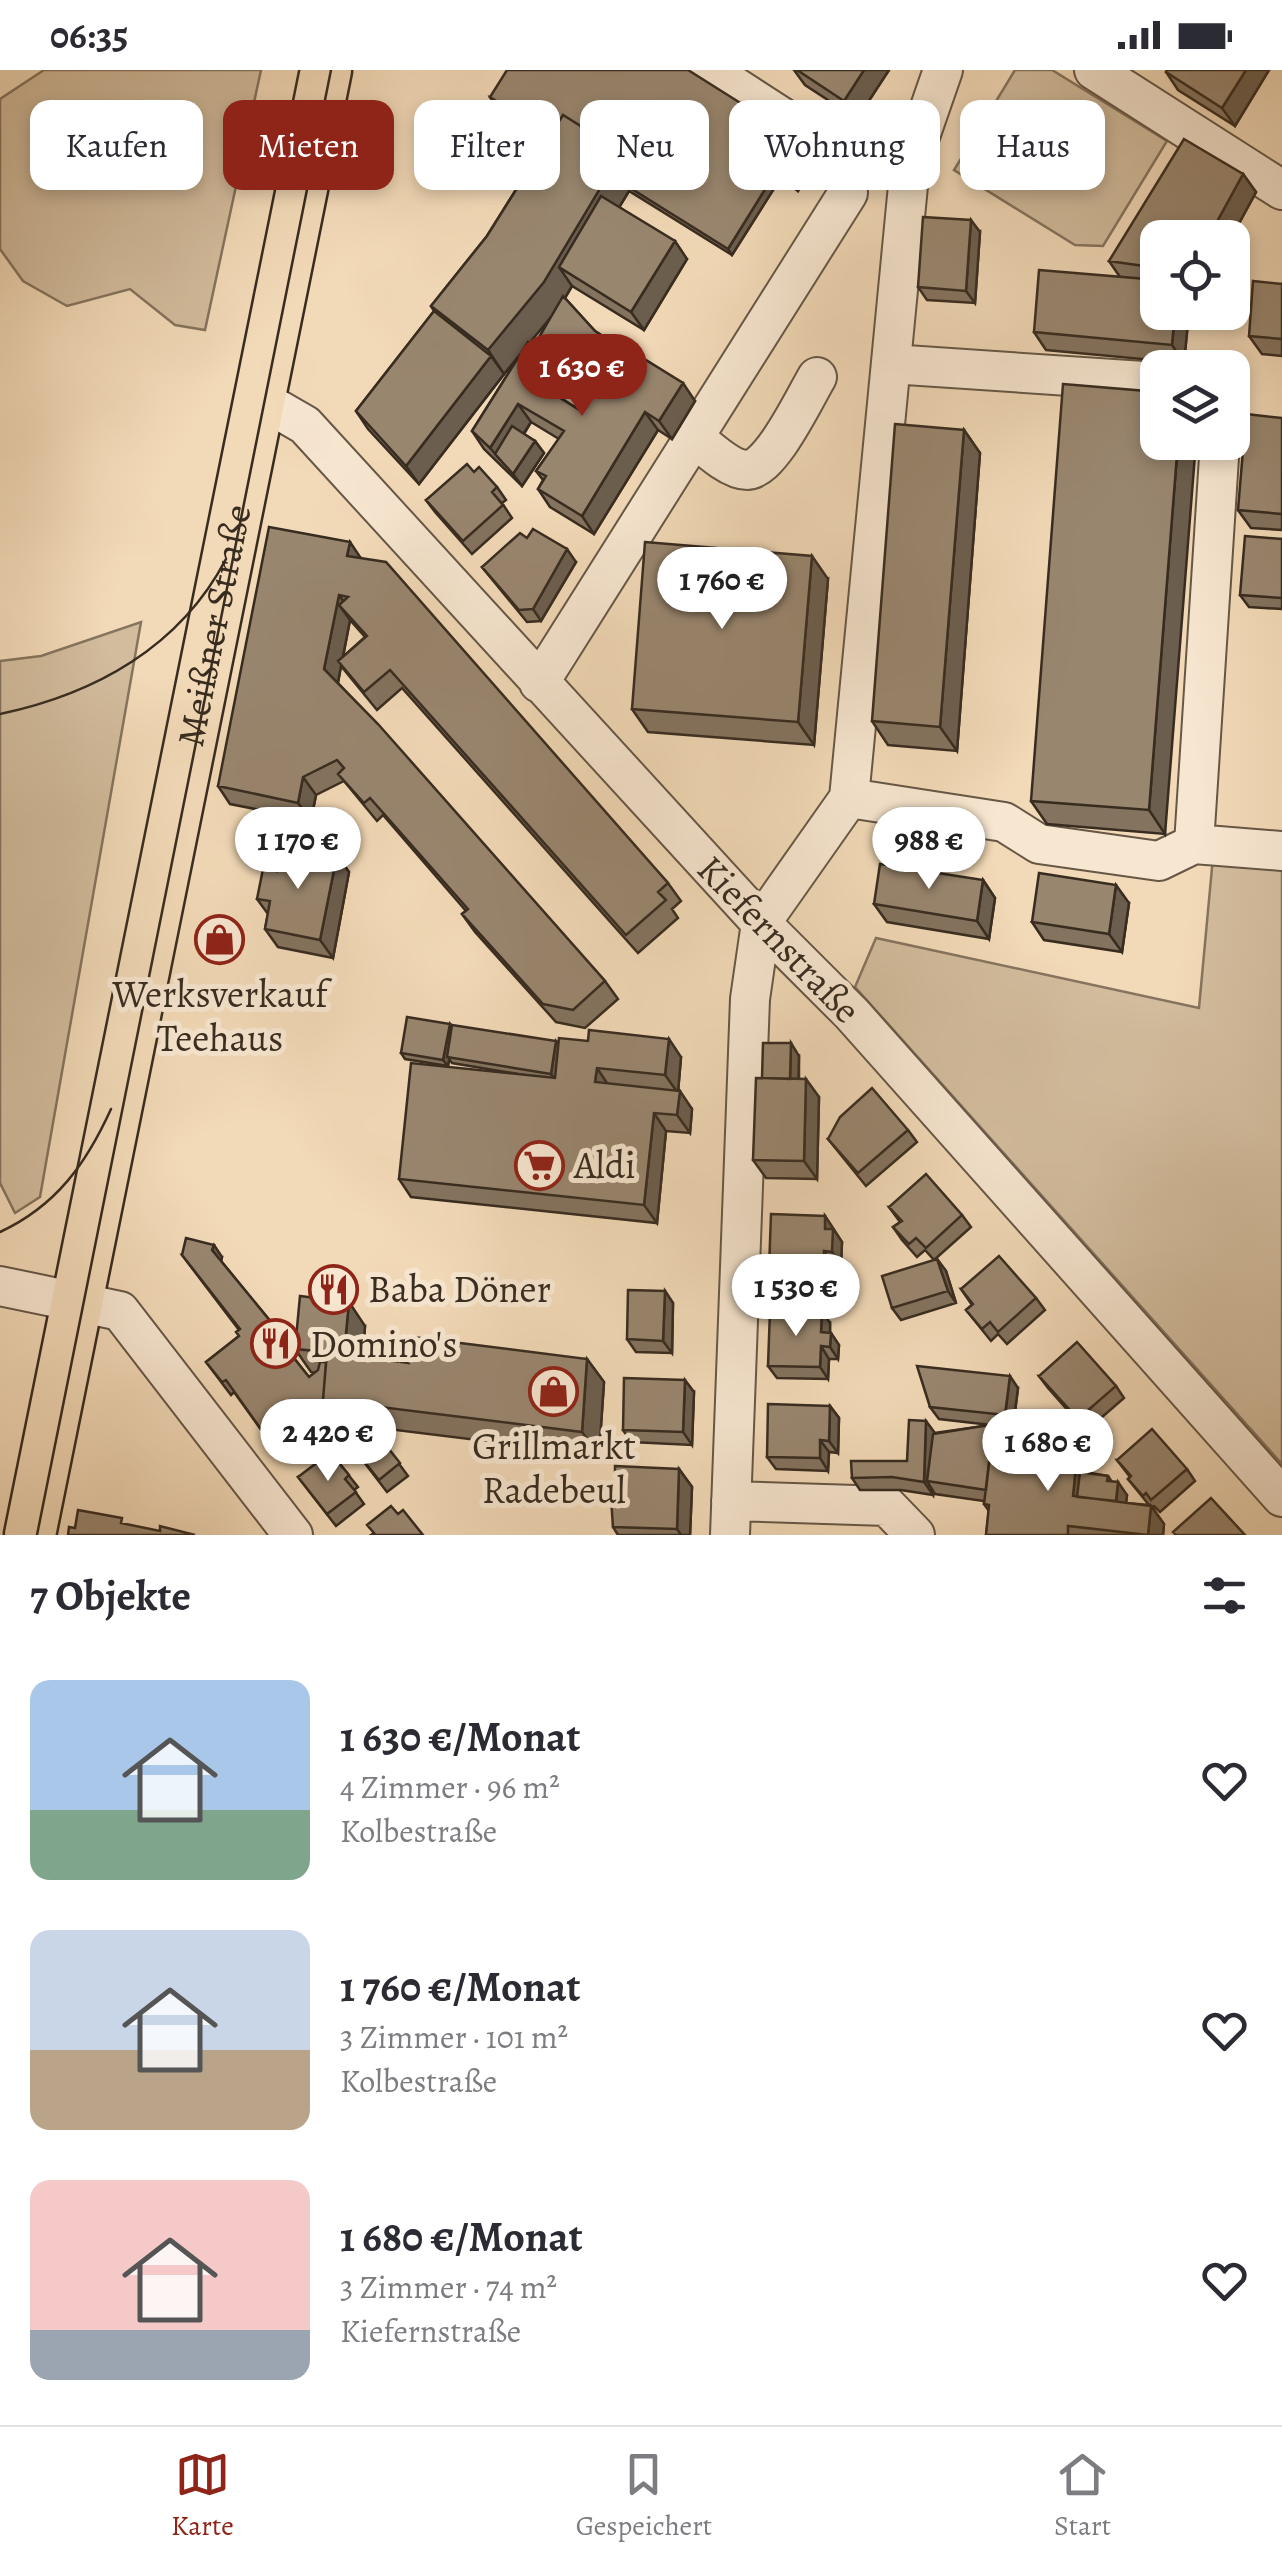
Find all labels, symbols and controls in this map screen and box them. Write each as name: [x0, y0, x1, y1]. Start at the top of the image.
text: 06:35: [50, 9, 128, 61]
chip: Kaufen: [30, 100, 203, 190]
chip: Mieten: [223, 100, 394, 190]
chip: Filter: [414, 100, 560, 190]
chip: Neu: [580, 100, 709, 190]
chip: Wohnung: [729, 100, 940, 190]
chip: Haus: [960, 100, 1105, 190]
map controls: [1140, 220, 1250, 460]
button: locate: [1140, 220, 1250, 330]
pin: 1 630 €: [490, 334, 674, 419]
text: 1 630 €: [539, 344, 625, 388]
button: layers: [1140, 350, 1250, 460]
street label: Meißner Straße: [164, 500, 264, 751]
pin: 1 760 €: [630, 547, 814, 632]
text: 1 760 €: [679, 557, 765, 601]
pin: 1 170 €: [206, 807, 390, 892]
pin: 988 €: [859, 807, 999, 892]
text: 1 170 €: [257, 817, 339, 861]
text: 988 €: [894, 817, 964, 861]
street label: Kiefernstraße: [686, 844, 872, 1034]
shop icon: Werksverkauf Teehaus: [194, 914, 246, 966]
place label: Werksverkauf Teehaus: [111, 968, 333, 1064]
supermarket icon: Aldi: [513, 1139, 565, 1191]
place label: Aldi: [573, 1139, 636, 1191]
pin: 1 530 €: [704, 1254, 888, 1339]
restaurant icon: Baba Döner: [307, 1263, 359, 1315]
place label: Baba Döner: [368, 1263, 551, 1315]
text: 1 530 €: [754, 1264, 838, 1308]
restaurant icon: Domino's: [249, 1318, 301, 1370]
place label: Domino's: [310, 1318, 457, 1370]
shop icon: Grillmarkt Radebeul: [528, 1366, 580, 1418]
pin: 2 420 €: [236, 1399, 420, 1484]
text: 2 420 €: [282, 1409, 374, 1453]
pin: 1 680 €: [956, 1409, 1140, 1494]
text: 1 680 €: [1004, 1419, 1092, 1463]
place label: Grillmarkt Radebeul: [472, 1420, 636, 1516]
text: 7 Objekte: [30, 1567, 191, 1624]
icon: filters: [1197, 1568, 1252, 1623]
text: 1 630 €/Monat: [340, 1708, 581, 1765]
icon: home: [110, 1720, 230, 1840]
icon: heart: [1197, 1753, 1252, 1808]
text: 4 Zimmer · 96 m²: [340, 1765, 560, 1809]
text: Kolbestraße: [340, 1809, 497, 1853]
text: 1 760 €/Monat: [340, 1958, 580, 2015]
icon: home: [110, 1970, 230, 2090]
icon: heart: [1197, 2003, 1252, 2058]
text: 3 Zimmer · 101 m²: [340, 2015, 568, 2059]
text: Kolbestraße: [340, 2059, 497, 2103]
text: 1 680 €/Monat: [340, 2208, 583, 2265]
icon: home: [110, 2220, 230, 2340]
icon: heart: [1197, 2253, 1252, 2308]
text: 3 Zimmer · 74 m²: [340, 2265, 557, 2309]
text: Kiefernstraße: [340, 2309, 521, 2353]
tab: Karte: [171, 2447, 234, 2545]
tab: Gespeichert: [576, 2447, 712, 2545]
tab: Start: [1054, 2447, 1111, 2545]

